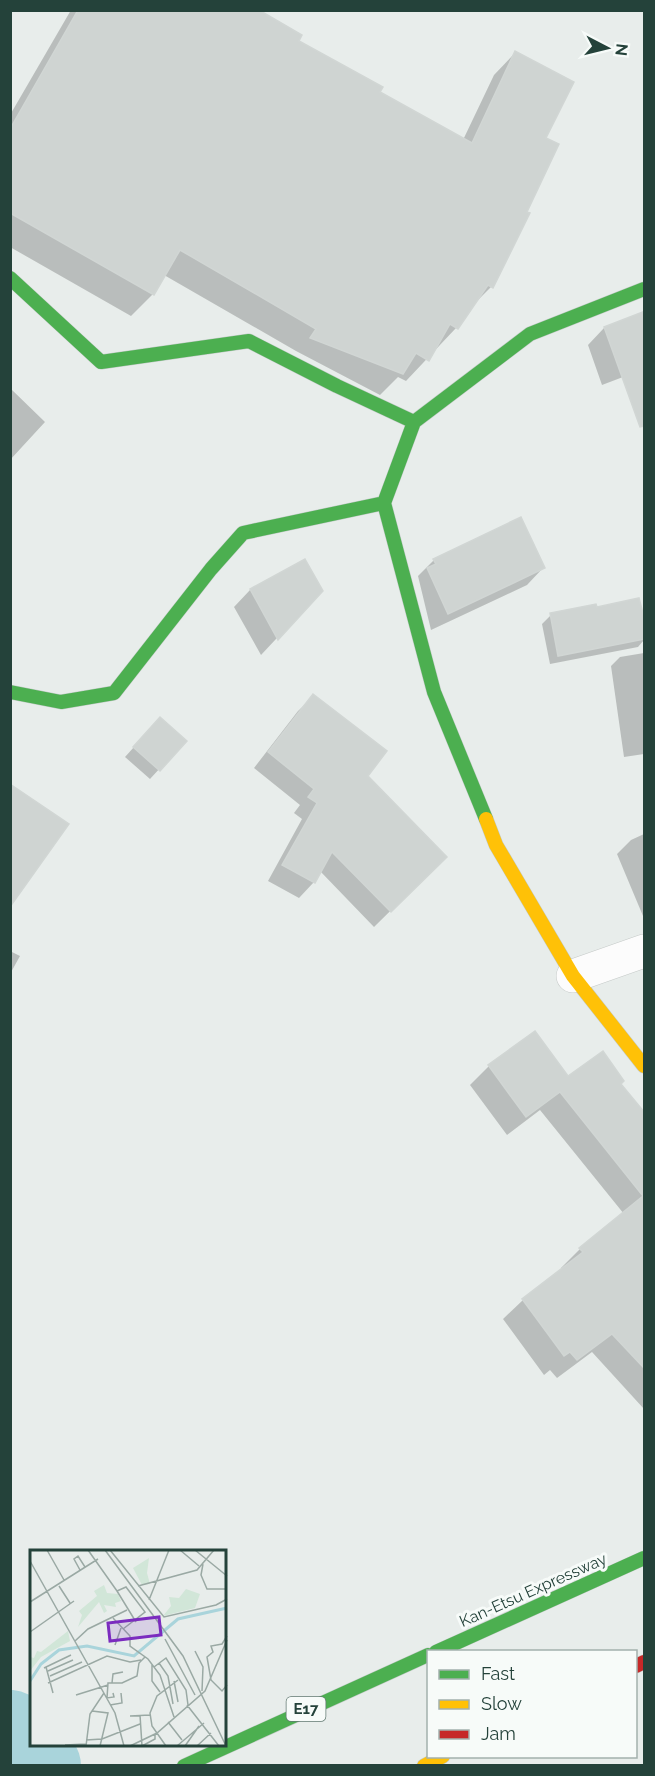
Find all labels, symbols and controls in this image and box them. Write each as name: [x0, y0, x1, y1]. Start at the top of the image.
north arrow: [577, 18, 637, 78]
text: N: [611, 43, 632, 57]
street label: Kan-Etsu Expressway: [456, 1549, 610, 1631]
inset map: [30, 1550, 226, 1746]
legend: [427, 1650, 637, 1758]
text: Fast: [481, 1663, 515, 1684]
text: Slow: [481, 1693, 522, 1714]
road number: E17: [286, 1697, 326, 1721]
text: Jam: [481, 1723, 516, 1744]

